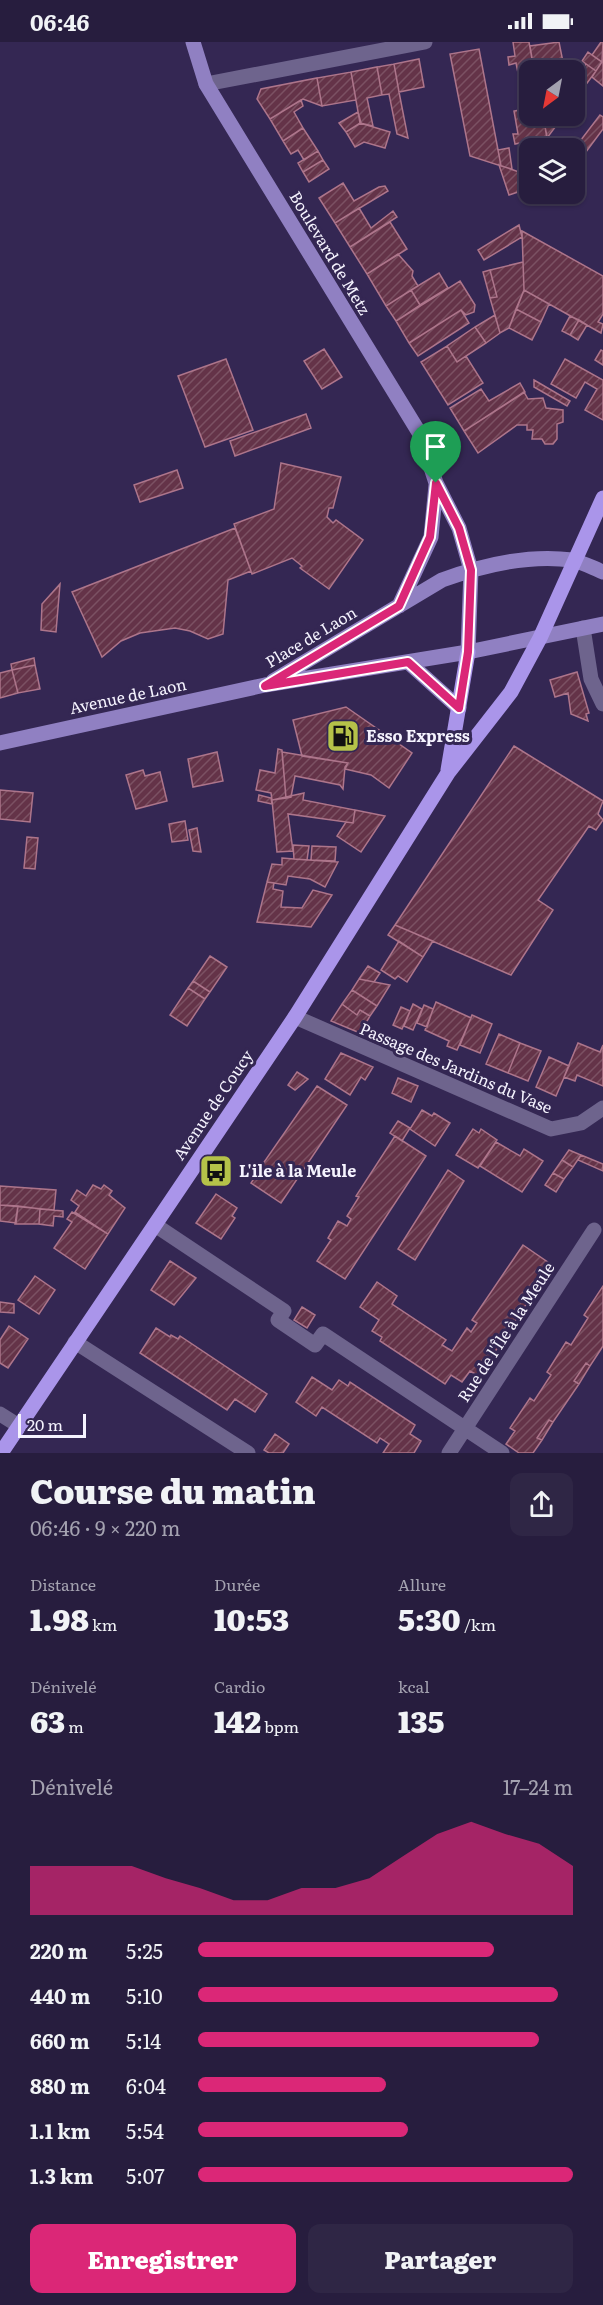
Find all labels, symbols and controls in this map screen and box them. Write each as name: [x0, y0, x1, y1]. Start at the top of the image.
text: 06:46: [30, 5, 89, 38]
north arrow: [519, 60, 585, 126]
map controls: [519, 60, 585, 204]
button: layers: [519, 138, 585, 204]
street label: Boulevard de Metz: [284, 186, 377, 319]
pin: [410, 421, 461, 483]
icon: arrive: [419, 430, 452, 463]
street label: Place de Laon: [260, 599, 361, 673]
street label: Avenue de Laon: [67, 671, 189, 719]
fuel station icon: Esso Express: [325, 718, 361, 754]
place label: Esso Express: [366, 723, 470, 747]
street label: Passage des Jardins du Vase: [356, 1016, 556, 1119]
street label: Avenue de Coucy: [166, 1044, 258, 1164]
bus stop icon: L'ile à la Meule: [198, 1153, 234, 1189]
place label: L'ile à la Meule: [239, 1158, 356, 1182]
street label: Rue de l'Île à la Meule: [451, 1257, 560, 1406]
scale bar: [18, 1411, 86, 1438]
text: 20 m: [27, 1412, 63, 1436]
text: Course du matin: [30, 1465, 316, 1514]
button: share: [510, 1473, 573, 1536]
text: 06:46 · 9 × 220 m: [30, 1512, 180, 1542]
text: Distance: [30, 1572, 96, 1596]
text: Durée: [214, 1572, 260, 1596]
text: Allure: [398, 1572, 446, 1596]
text: 1.98: [30, 1596, 89, 1640]
text: 10:53: [214, 1596, 289, 1640]
text: 5:30: [398, 1596, 461, 1640]
text: km: [89, 1612, 117, 1636]
text: /km: [461, 1612, 496, 1636]
text: Dénivelé: [30, 1674, 96, 1698]
text: Cardio: [214, 1674, 265, 1698]
text: kcal: [398, 1674, 430, 1698]
text: 63: [30, 1698, 65, 1742]
text: 142: [214, 1698, 261, 1742]
text: 135: [398, 1698, 444, 1742]
text: m: [65, 1714, 84, 1738]
text: bpm: [261, 1714, 299, 1738]
text: Dénivelé: [30, 1771, 113, 1801]
text: 17–24 m: [503, 1771, 573, 1801]
text: 220 m: [30, 1935, 88, 1965]
text: 5:25: [126, 1935, 163, 1965]
text: 440 m: [30, 1980, 90, 2010]
text: 5:10: [126, 1980, 163, 2010]
text: 660 m: [30, 2025, 90, 2055]
text: 5:14: [126, 2025, 161, 2055]
text: 880 m: [30, 2070, 90, 2100]
text: 6:04: [126, 2070, 166, 2100]
text: 1.1 km: [30, 2115, 90, 2145]
text: 5:54: [126, 2115, 164, 2145]
text: 1.3 km: [30, 2160, 93, 2190]
text: 5:07: [126, 2160, 165, 2190]
button: Enregistrer: [30, 2224, 296, 2293]
button: Partager: [308, 2224, 573, 2293]

